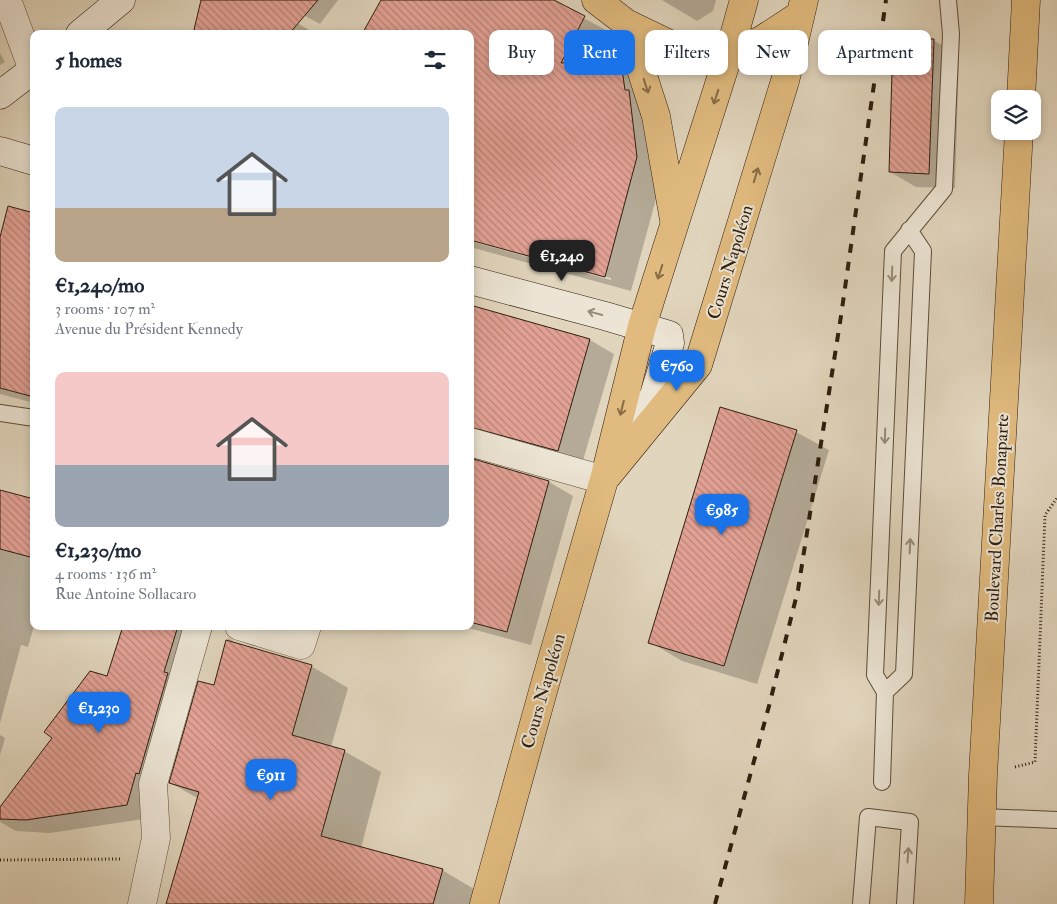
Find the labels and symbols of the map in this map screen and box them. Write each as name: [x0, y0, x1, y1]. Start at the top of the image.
one-way arrow: [642, 78, 652, 94]
one-way arrow: [710, 88, 720, 104]
one-way arrow: [752, 168, 761, 184]
street label: Cours Napoléon: [702, 202, 759, 322]
pin: €1,240: [521, 240, 603, 282]
one-way arrow: [654, 264, 664, 280]
one-way arrow: [888, 265, 897, 281]
one-way arrow: [587, 308, 603, 318]
pin: €760: [647, 350, 707, 392]
one-way arrow: [617, 399, 626, 415]
street label: Boulevard Charles Bonaparte: [981, 413, 1014, 623]
one-way arrow: [881, 428, 890, 444]
pin: €985: [692, 494, 752, 536]
one-way arrow: [905, 539, 915, 555]
one-way arrow: [874, 590, 883, 606]
street label: Cours Napoléon: [516, 631, 571, 751]
pin: €1,230: [58, 692, 140, 734]
pin: €911: [241, 758, 301, 801]
one-way arrow: [903, 848, 912, 864]

